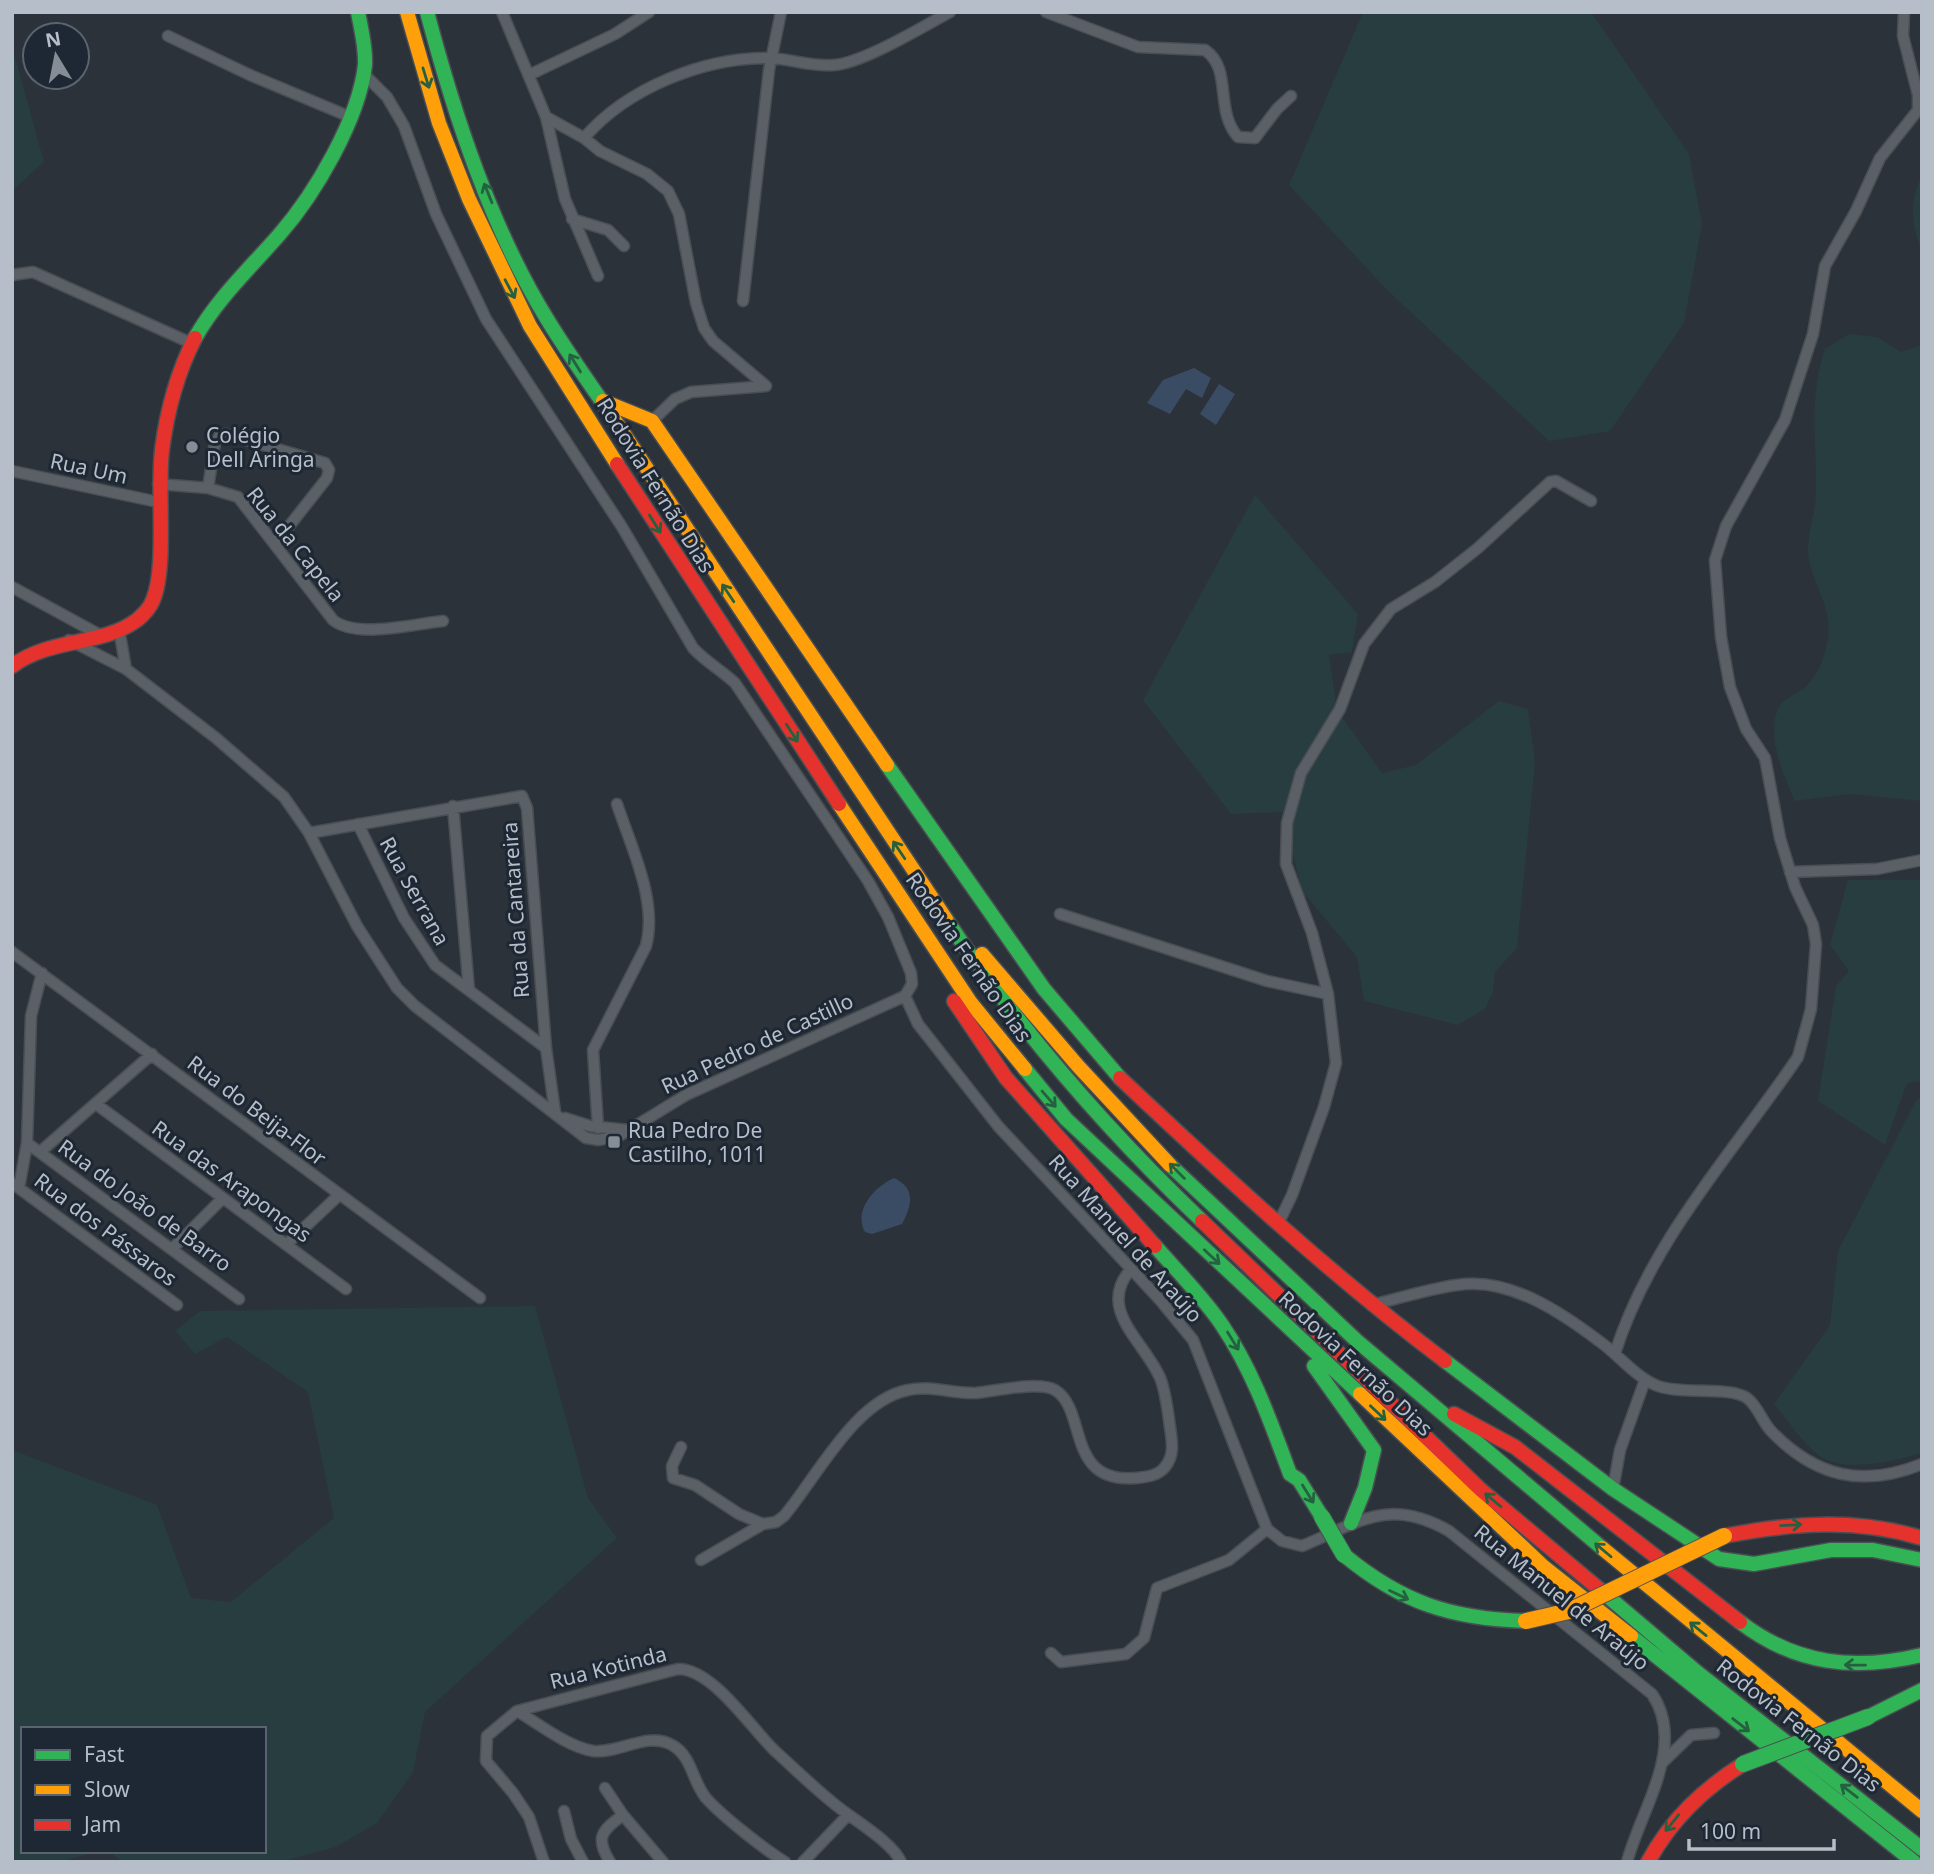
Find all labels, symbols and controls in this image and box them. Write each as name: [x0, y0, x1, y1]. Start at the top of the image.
north arrow: [21, 21, 91, 91]
text: N: [43, 25, 63, 53]
one-way arrow: [420, 67, 433, 89]
one-way arrow: [480, 183, 493, 205]
one-way arrow: [504, 278, 518, 298]
one-way arrow: [568, 353, 582, 373]
street label: Rodovia Fernão Dias: [591, 392, 721, 578]
place label: Colégio Dell Aringa: [206, 421, 315, 473]
marker: Colégio Dell Aringa: [184, 439, 200, 455]
street label: Rua Um: [48, 446, 130, 490]
street label: Rua da Capela: [241, 481, 351, 607]
one-way arrow: [647, 514, 662, 533]
one-way arrow: [721, 584, 735, 604]
one-way arrow: [785, 722, 799, 742]
street label: Rua da Cantareira: [495, 821, 535, 999]
street label: Rua Serrana: [374, 832, 456, 950]
one-way arrow: [892, 841, 907, 860]
street label: Rodovia Fernão Dias: [900, 867, 1038, 1047]
street label: Rua Pedro de Castillo: [656, 986, 858, 1100]
street label: Rua do Beija-Flor: [182, 1049, 332, 1172]
one-way arrow: [1041, 1090, 1057, 1108]
street label: Rua das Arapongas: [147, 1114, 317, 1248]
place label: Rua Pedro De Castilho, 1011: [628, 1116, 766, 1168]
street label: Rua do João de Barro: [53, 1133, 237, 1277]
marker: Rua Pedro De Castilho, 1011: [606, 1134, 622, 1150]
street label: Rua Manuel de Araújo: [1043, 1148, 1209, 1328]
one-way arrow: [1168, 1163, 1185, 1180]
street label: Rua dos Pássaros: [29, 1166, 183, 1292]
one-way arrow: [1203, 1249, 1220, 1266]
street label: Rodovia Fernão Dias: [1273, 1284, 1439, 1442]
one-way arrow: [1227, 1330, 1241, 1350]
one-way arrow: [1369, 1405, 1387, 1421]
one-way arrow: [1301, 1483, 1315, 1503]
one-way arrow: [1484, 1492, 1502, 1508]
street label: Rua Manuel de Araújo: [1469, 1518, 1655, 1676]
one-way arrow: [1779, 1518, 1802, 1531]
one-way arrow: [1594, 1542, 1612, 1558]
one-way arrow: [1388, 1589, 1409, 1603]
one-way arrow: [1689, 1621, 1707, 1637]
street label: Rua Kotinda: [547, 1639, 669, 1695]
street label: Rodovia Fernão Dias: [1711, 1652, 1887, 1798]
one-way arrow: [1844, 1658, 1867, 1672]
one-way arrow: [1731, 1718, 1750, 1733]
legend: [21, 1727, 266, 1853]
text: Fast: [84, 1740, 125, 1768]
text: Slow: [84, 1775, 130, 1803]
one-way arrow: [1841, 1784, 1859, 1799]
scale bar: [1689, 1808, 1834, 1852]
text: Jam: [82, 1810, 121, 1838]
one-way arrow: [1664, 1813, 1679, 1831]
text: 100 m: [1700, 1817, 1761, 1845]

